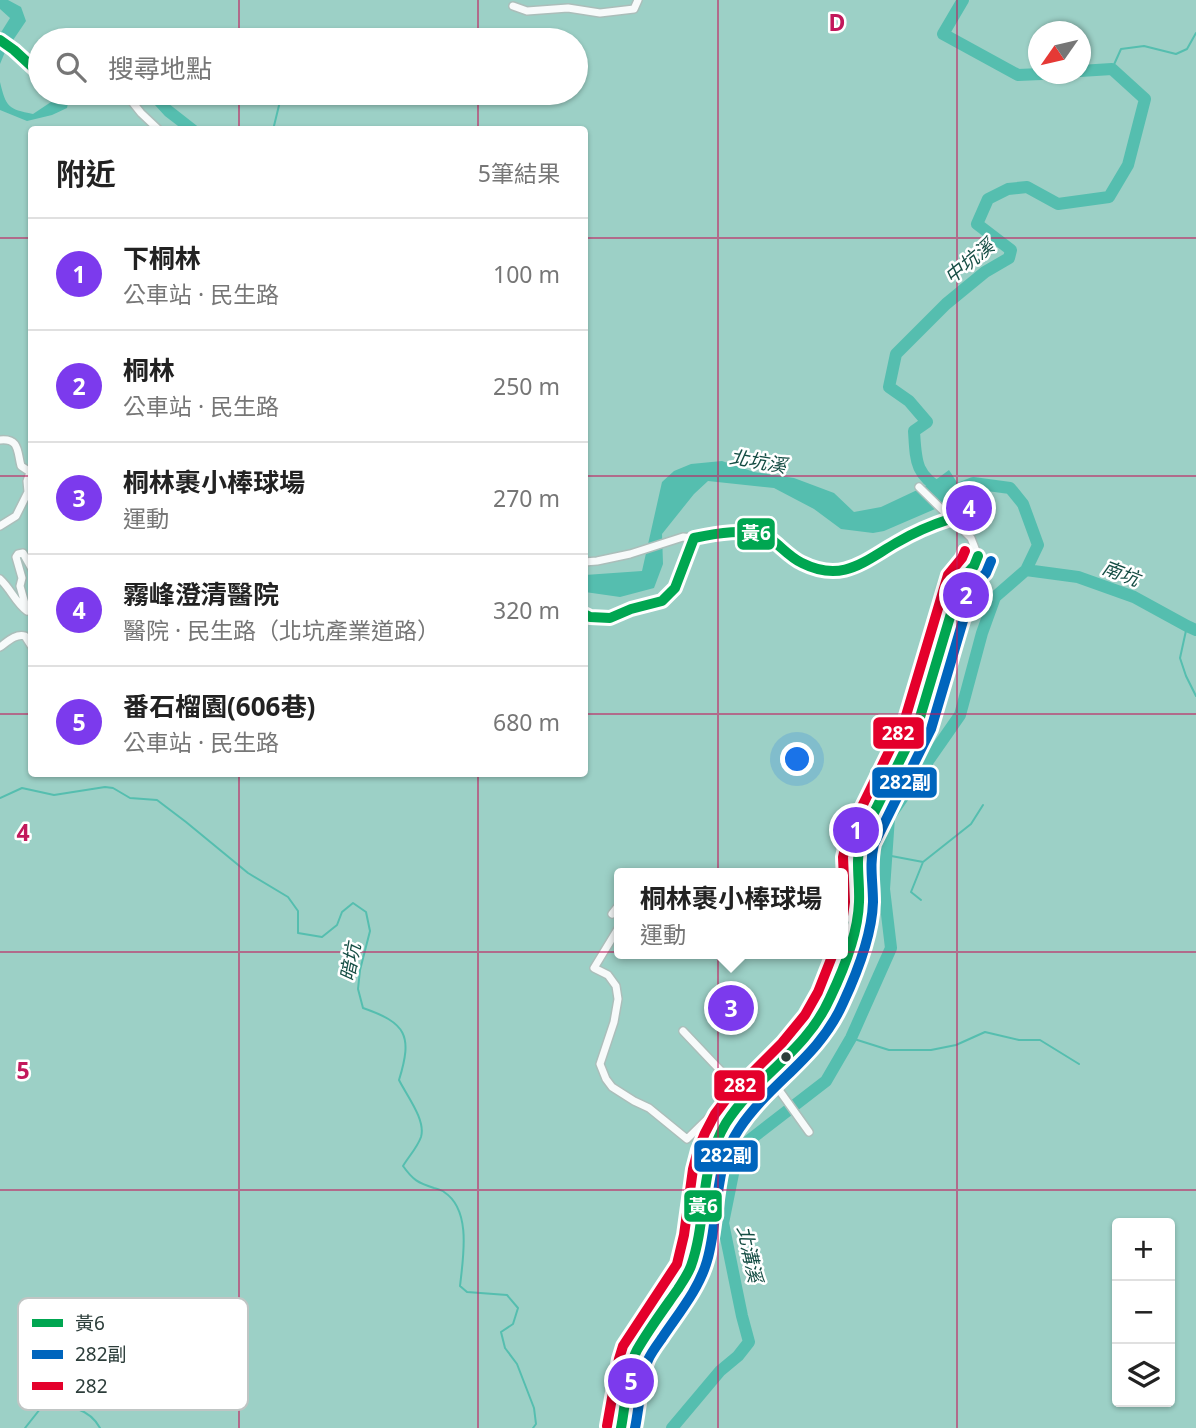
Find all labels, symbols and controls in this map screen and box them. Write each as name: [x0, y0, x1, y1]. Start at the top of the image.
text: D: [829, 6, 845, 38]
north arrow: [1028, 21, 1091, 84]
search box: [28, 28, 588, 105]
icon: search: [52, 48, 90, 86]
text: 搜尋地點: [108, 50, 212, 86]
text: 附近: [56, 153, 116, 194]
text: 5筆結果: [478, 157, 560, 189]
water label: 中坑溪: [939, 231, 1002, 289]
text: 下桐林: [123, 240, 201, 276]
text: 1: [72, 258, 86, 290]
text: 100 m: [493, 258, 560, 290]
text: 公車站 · 民生路: [123, 278, 279, 310]
text: 桐林: [123, 352, 175, 388]
text: 2: [72, 370, 86, 402]
text: 250 m: [493, 370, 560, 402]
text: 公車站 · 民生路: [123, 390, 279, 422]
water label: 北坑溪: [728, 443, 791, 479]
text: 桐林裹小棒球場: [123, 464, 305, 500]
text: 3: [72, 482, 86, 514]
text: 270 m: [493, 482, 560, 514]
pin: 4: [946, 482, 992, 534]
text: 運動: [123, 502, 169, 534]
line badge: 黃6: [736, 517, 776, 551]
text: 黃6: [741, 520, 771, 546]
water label: 南坑: [1099, 554, 1146, 593]
pin: 2: [943, 569, 989, 621]
text: 霧峰澄清醫院: [123, 576, 279, 612]
text: 4: [72, 594, 86, 626]
text: 320 m: [493, 594, 560, 626]
text: 醫院 · 民生路（北坑產業道路）: [123, 614, 440, 646]
text: 番石榴園(606巷): [123, 688, 315, 724]
text: 5: [72, 706, 86, 738]
text: 680 m: [493, 706, 560, 738]
line badge: 282: [872, 716, 925, 750]
text: 282: [882, 720, 914, 746]
text: 公車站 · 民生路: [123, 726, 279, 758]
your location: [780, 742, 814, 776]
line badge: 282副: [871, 766, 938, 799]
text: 282副: [879, 769, 931, 795]
pin: 1: [833, 804, 879, 856]
text: 4: [16, 816, 30, 848]
popup: [614, 868, 848, 959]
text: 桐林裹小棒球場: [640, 880, 822, 916]
text: 運動: [640, 918, 686, 950]
water label: 暗坑: [334, 938, 367, 983]
pin: 3: [708, 982, 754, 1034]
unlabelled marker: [779, 1050, 793, 1064]
text: 5: [16, 1054, 30, 1086]
line badge: 282: [713, 1069, 766, 1102]
text: 282: [724, 1072, 756, 1098]
line badge: 282副: [693, 1139, 759, 1173]
text: 282副: [700, 1142, 752, 1168]
line badge: 黃6: [683, 1189, 723, 1223]
text: 黃6: [688, 1193, 718, 1219]
map controls: [1112, 1218, 1175, 1407]
button: +: [1112, 1218, 1175, 1281]
water label: 北溝溪: [731, 1223, 769, 1288]
button: −: [1112, 1281, 1175, 1344]
legend: [18, 1298, 248, 1410]
text: 黃6: [75, 1310, 105, 1336]
text: 282副: [75, 1341, 127, 1367]
button: layers: [1112, 1344, 1175, 1407]
pin: 5: [608, 1355, 654, 1407]
text: 282: [75, 1373, 108, 1399]

